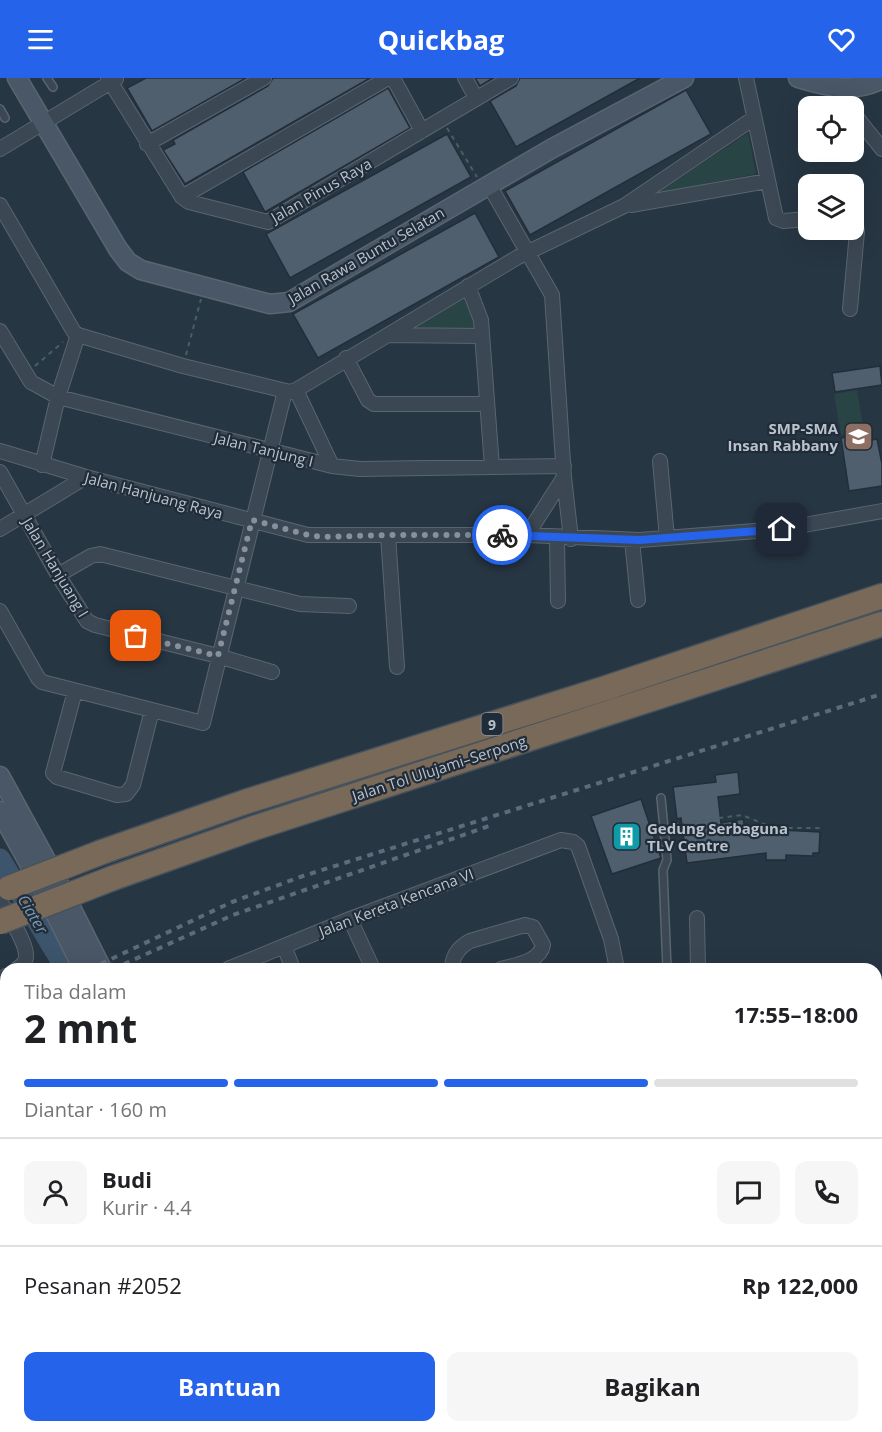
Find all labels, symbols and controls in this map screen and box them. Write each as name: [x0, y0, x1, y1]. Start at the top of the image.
text: Quickbag: [378, 21, 504, 58]
icon: menu: [24, 23, 57, 56]
icon: heart: [825, 23, 858, 56]
map controls: [798, 96, 864, 240]
button: locate: [798, 96, 864, 162]
street label: Jalan Pinus Raya: [265, 153, 375, 228]
button: layers: [798, 174, 864, 240]
street label: Jalan Rawa Buntu Selatan: [283, 202, 448, 309]
place label: SMP-SMA Insan Rabbany: [728, 418, 839, 455]
school or university icon: SMP-SMA Insan Rabbany: [843, 421, 875, 453]
street label: Jalan Tanjung I: [210, 426, 316, 471]
street label: Jalan Hanjuang Raya: [81, 466, 225, 523]
pin: [756, 503, 807, 554]
courier: [472, 505, 532, 565]
street label: Jalan Hanjuang I: [17, 512, 94, 621]
icon: home: [765, 512, 798, 545]
icon: bike: [486, 519, 519, 552]
pin: [110, 610, 161, 661]
icon: bag: [119, 619, 152, 652]
road number: 9: [482, 713, 502, 735]
street label: Jalan Tol Ulujami–Serpong: [347, 730, 529, 806]
place label: Gedung Serbaguna TLV Centre: [647, 818, 788, 855]
building icon: Gedung Serbaguna TLV Centre: [610, 821, 642, 853]
street label: Jalan Kereta Kencana VI: [314, 863, 476, 941]
water label: Ciater: [13, 890, 54, 938]
text: Tiba dalam: [24, 978, 127, 1005]
text: 17:55–18:00: [734, 999, 858, 1029]
text: 2 mnt: [24, 1001, 137, 1054]
text: Diantar · 160 m: [24, 1096, 167, 1123]
button: person: [24, 1161, 87, 1224]
button: chat: [717, 1161, 780, 1224]
button: phone: [795, 1161, 858, 1224]
text: Budi: [102, 1164, 152, 1194]
text: Kurir · 4.4: [102, 1194, 192, 1221]
text: Pesanan #2052: [24, 1270, 182, 1300]
text: Rp 122,000: [742, 1270, 858, 1300]
button: Bantuan: [24, 1352, 435, 1421]
button: Bagikan: [447, 1352, 858, 1421]

